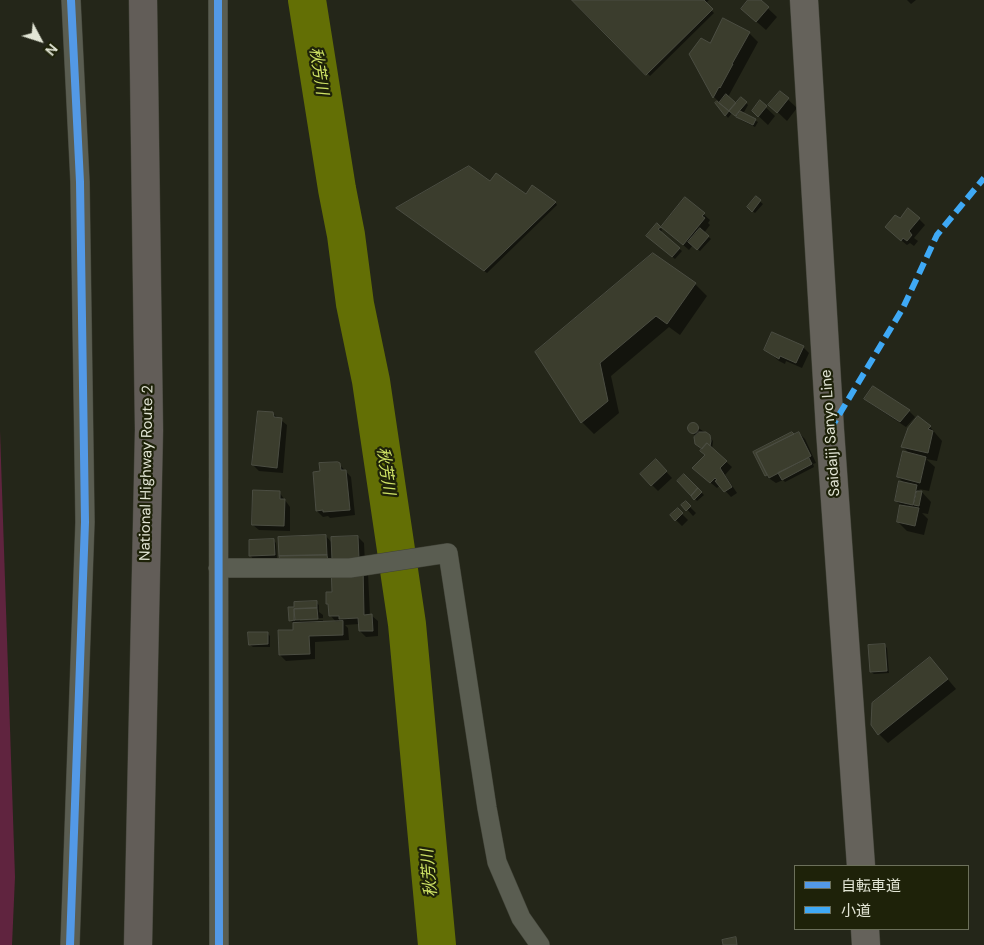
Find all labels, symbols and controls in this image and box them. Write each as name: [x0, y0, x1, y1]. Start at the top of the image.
north arrow: [15, 15, 65, 65]
text: N: [41, 40, 62, 59]
water label: 秋芳川: [305, 46, 331, 96]
street label: Saidaiji Sanyo Line: [818, 369, 844, 497]
street label: National Highway Route 2: [136, 385, 158, 561]
water label: 秋芳川: [372, 446, 398, 496]
water label: 秋芳川: [418, 848, 442, 898]
legend: [794, 865, 969, 930]
text: 自転車道: [841, 876, 901, 896]
text: 小道: [841, 901, 871, 921]

